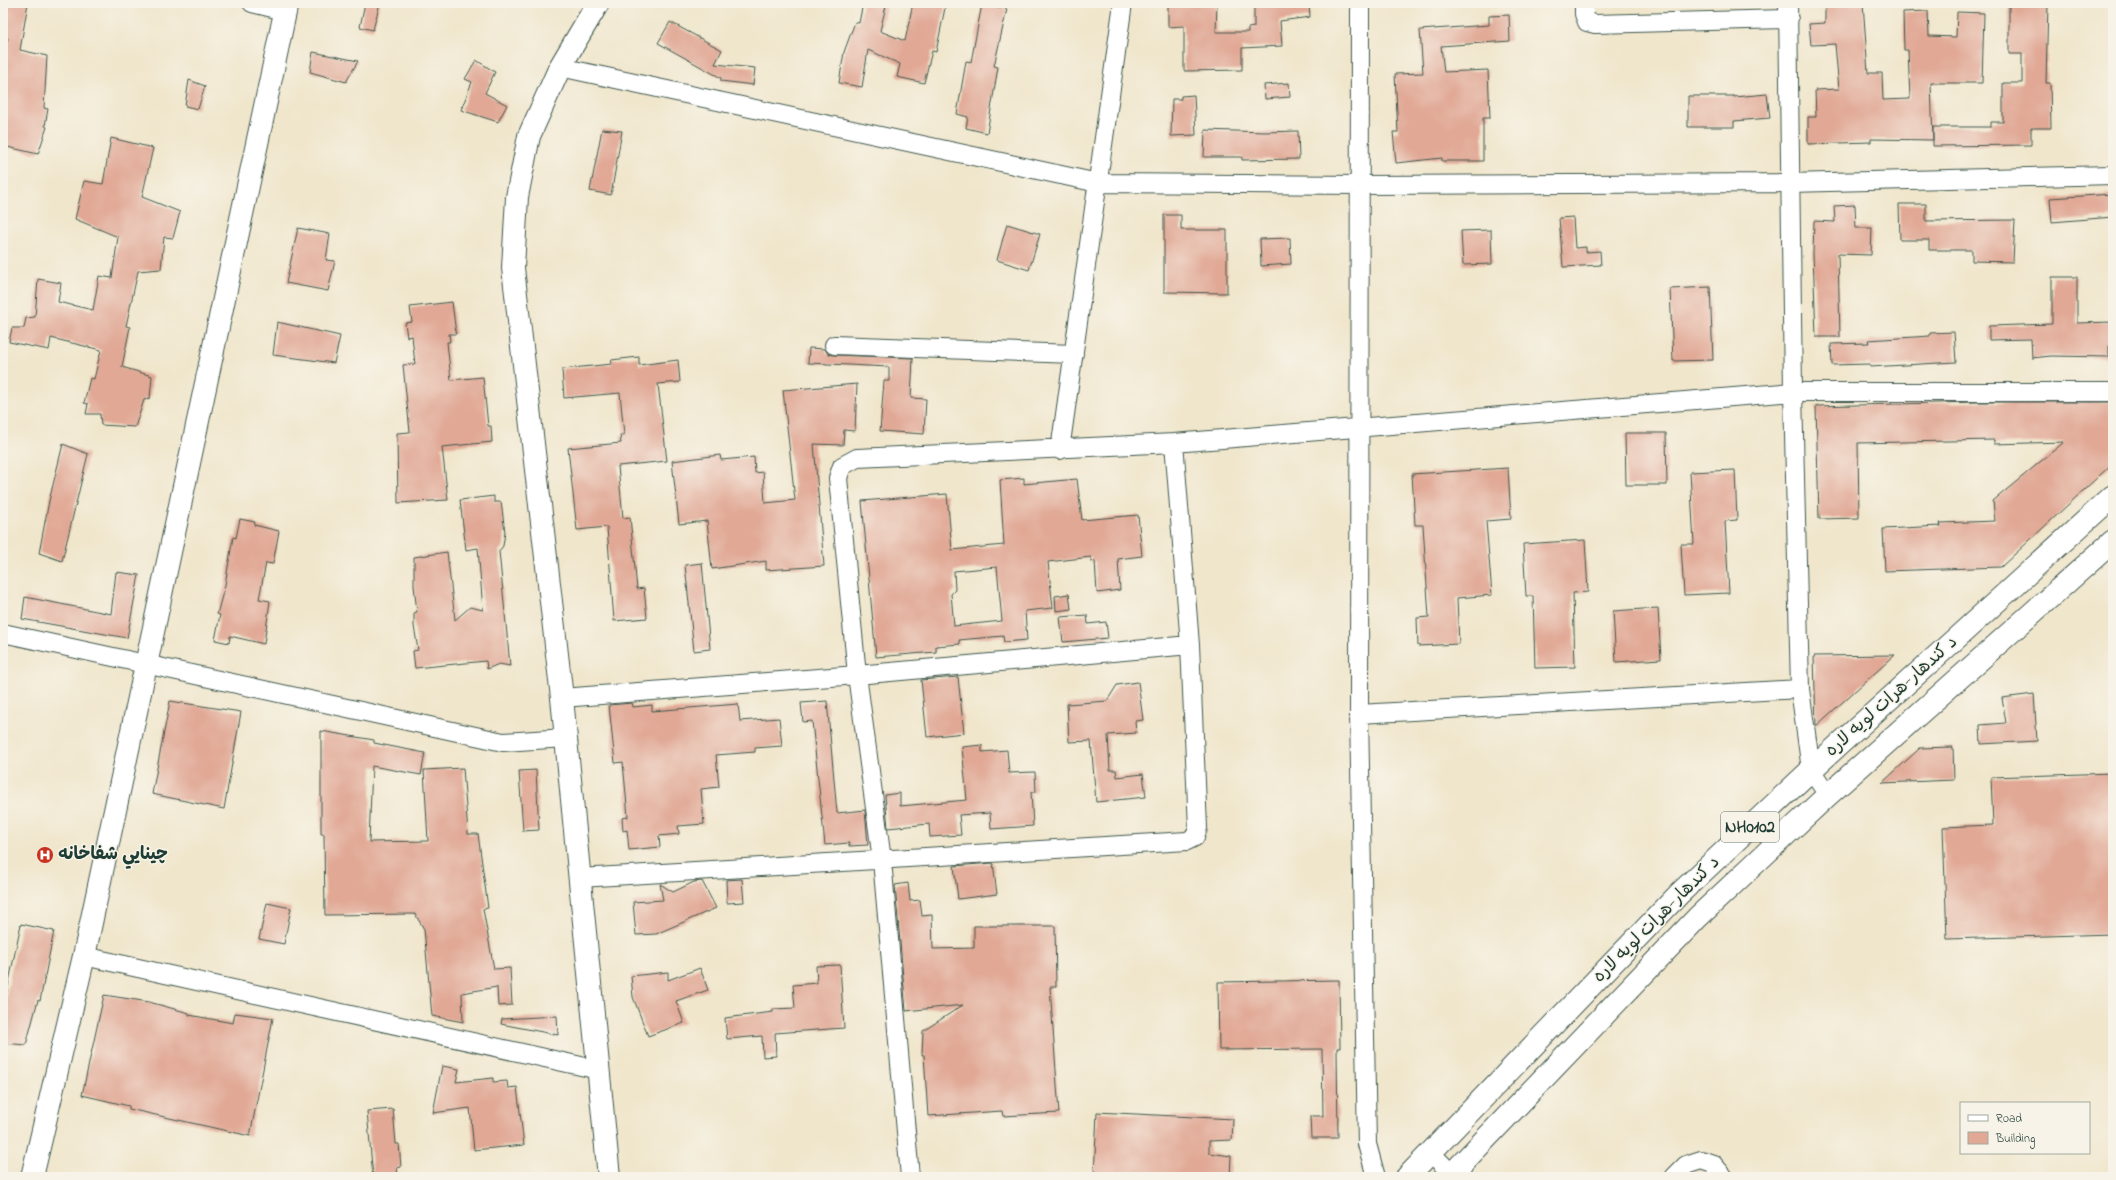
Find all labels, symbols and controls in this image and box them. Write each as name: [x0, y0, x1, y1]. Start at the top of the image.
street label: د کندهار-هرات لويه لاره: [1820, 630, 1964, 764]
road number: NH0102: [1721, 812, 1779, 842]
place label: چينايي شفاخانه: [58, 842, 168, 869]
hospital icon: چينايي شفاخانه: [35, 845, 55, 865]
street label: د کندهار-هرات لويه لاره: [1588, 851, 1726, 989]
legend: [1960, 1102, 2090, 1154]
text: Road: [1996, 1110, 2022, 1128]
text: Building: [1995, 1130, 2035, 1149]

